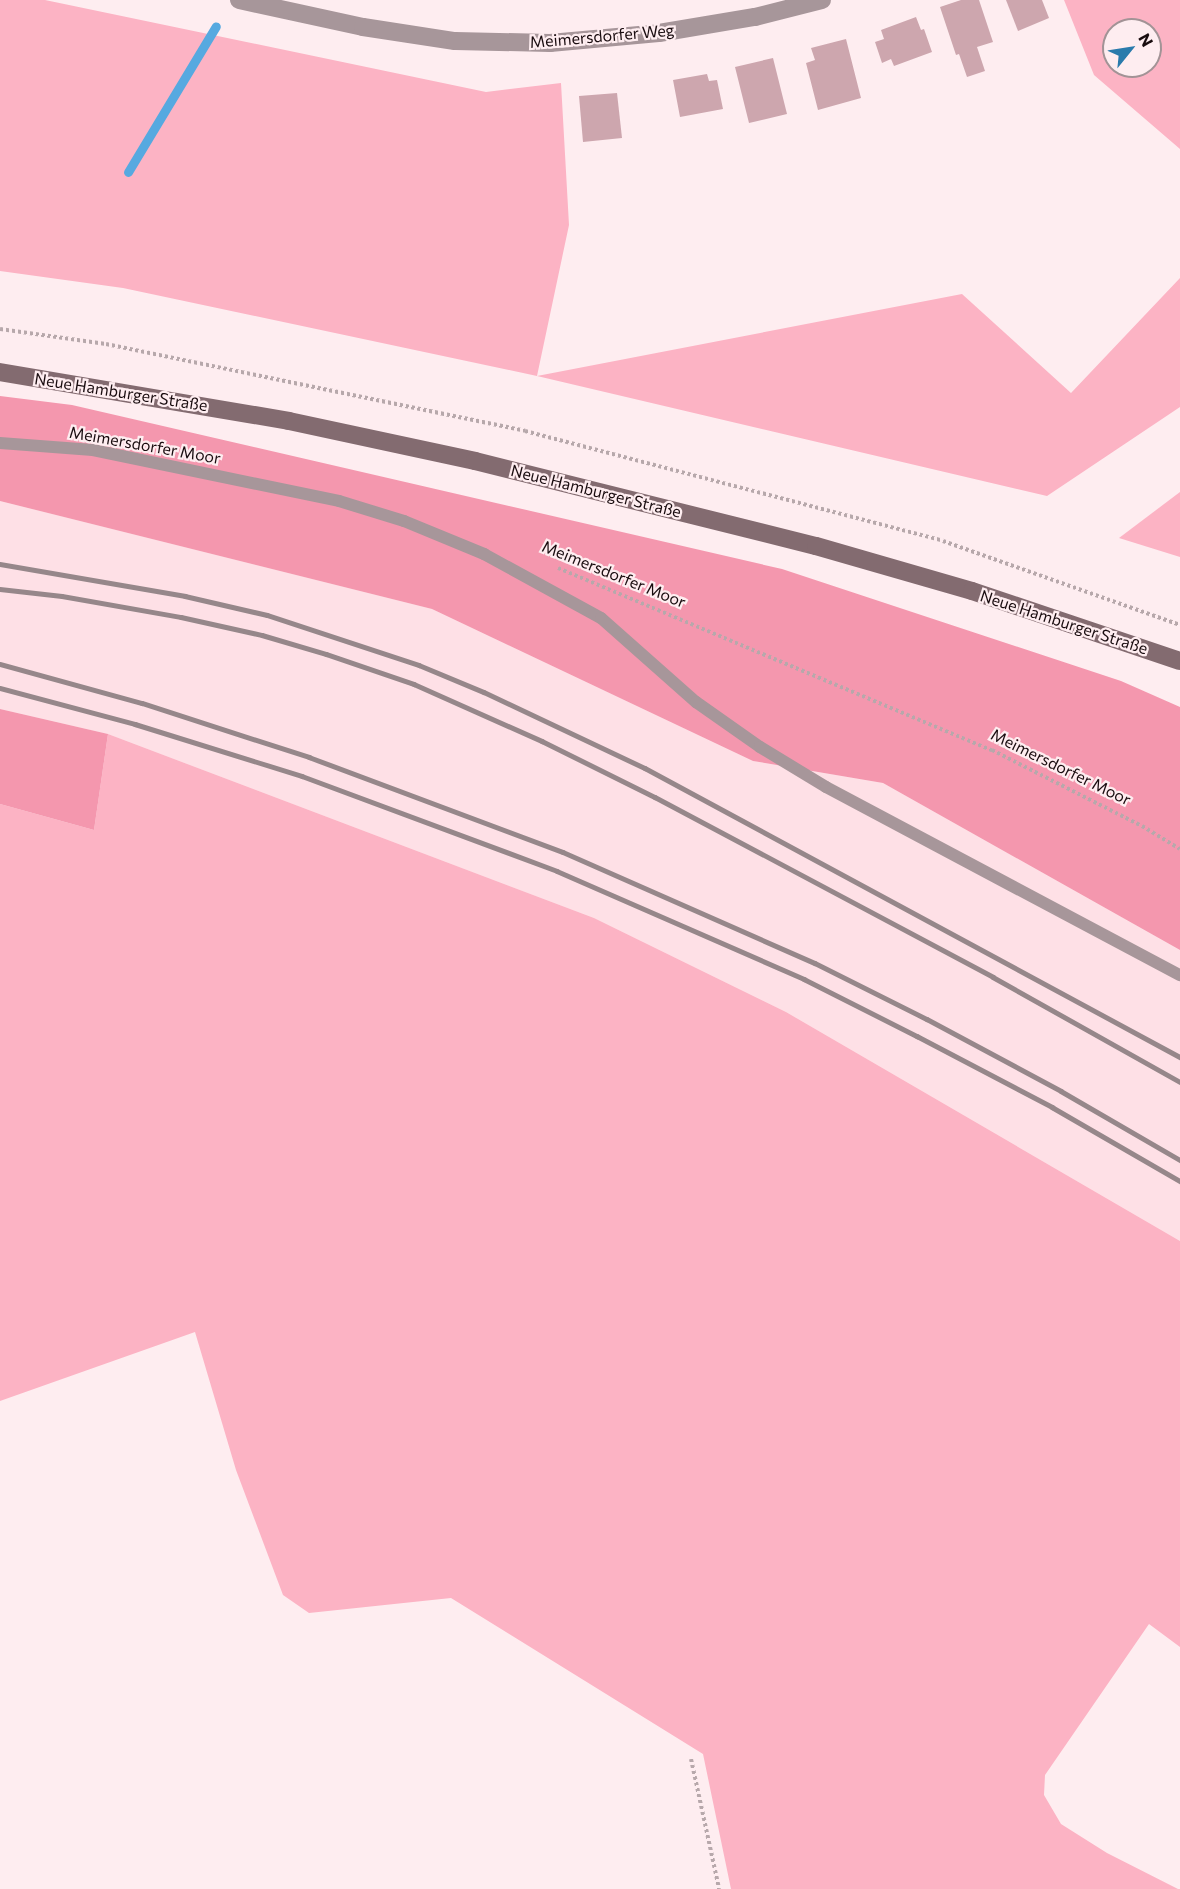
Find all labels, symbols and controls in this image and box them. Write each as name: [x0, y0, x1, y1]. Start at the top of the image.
north arrow: [1102, 18, 1162, 78]
street label: Meimersdorfer Weg: [529, 20, 675, 52]
text: N: [1135, 30, 1158, 50]
street label: Neue Hamburger Straße: [33, 369, 209, 415]
street label: Meimersdorfer Moor: [68, 422, 222, 468]
street label: Neue Hamburger Straße: [509, 461, 683, 521]
street label: Meimersdorfer Moor: [539, 536, 689, 612]
street label: Neue Hamburger Straße: [978, 586, 1150, 658]
street label: Meimersdorfer Moor: [988, 725, 1134, 809]

